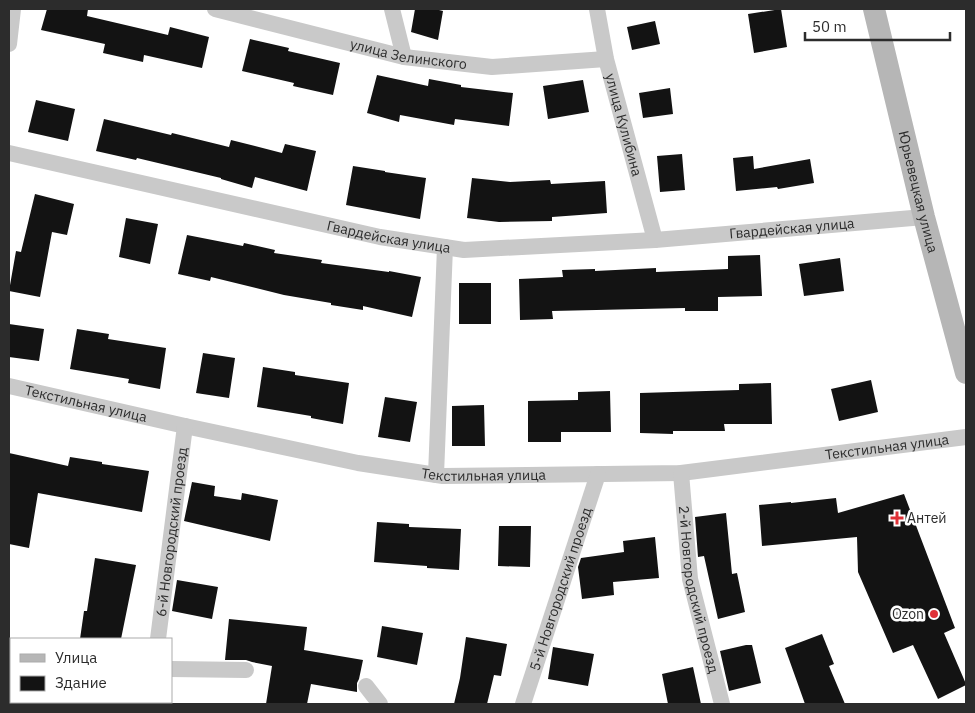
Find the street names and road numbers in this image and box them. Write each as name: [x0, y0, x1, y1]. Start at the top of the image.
street label: улица Зелинского: [348, 35, 468, 73]
street label: улица Кулибина: [601, 71, 646, 179]
street label: Юрьевецкая улица: [895, 129, 942, 255]
street label: Гвардейская улица: [729, 214, 856, 243]
street label: Гвардейская улица: [325, 216, 452, 257]
street label: Текстильная улица: [23, 381, 149, 426]
street label: Текстильная улица: [824, 430, 950, 464]
street label: 6-й Новгородский проезд: [152, 446, 191, 618]
street label: Текстильная улица: [420, 464, 547, 485]
street label: 5-й Новгородский проезд: [526, 505, 596, 673]
street label: 2-й Новгородский проезд: [675, 505, 723, 675]

